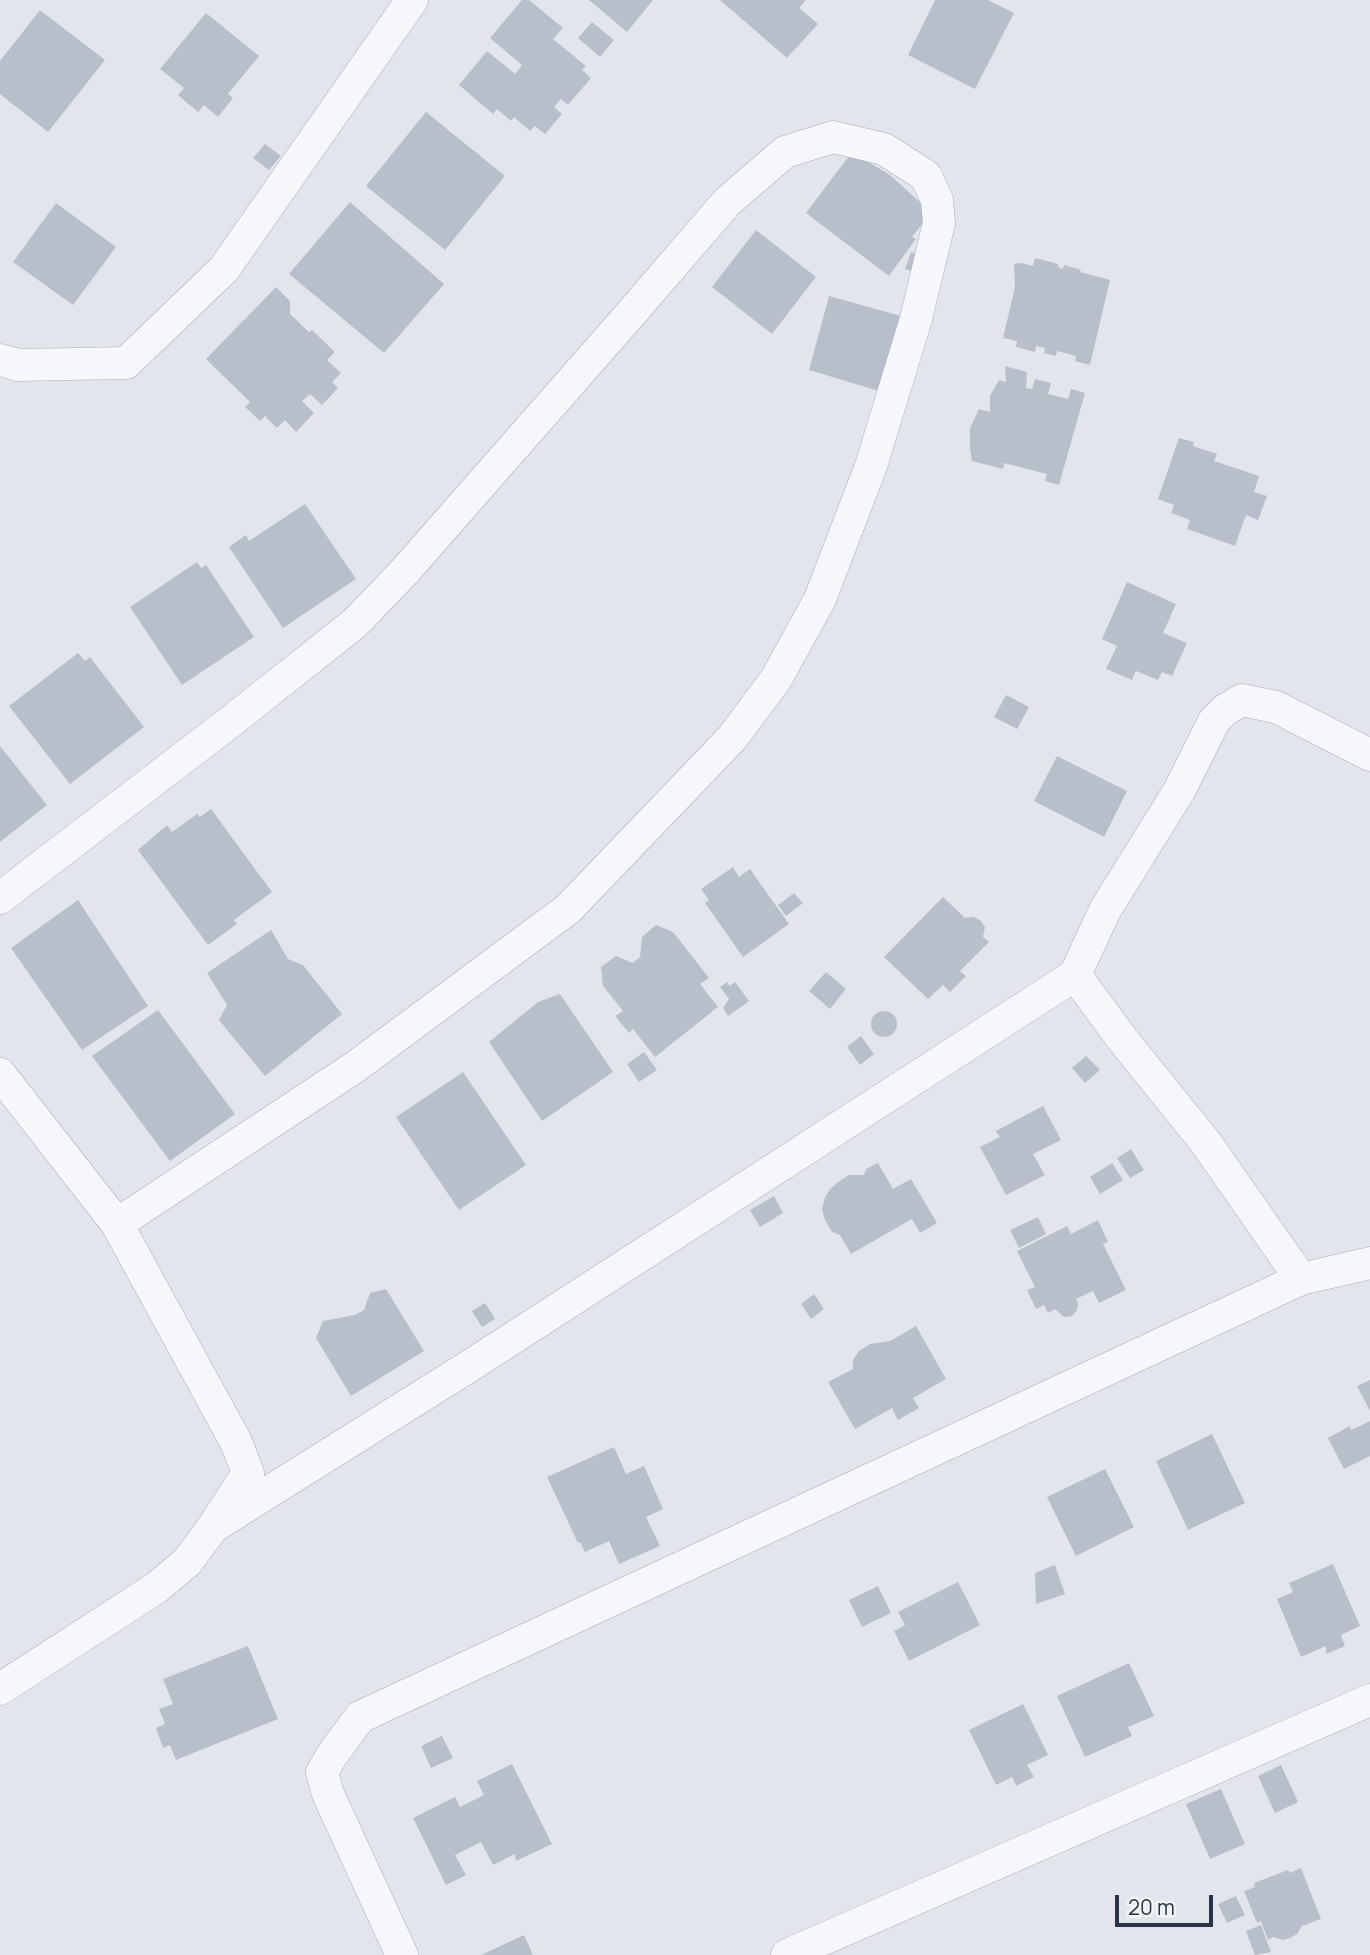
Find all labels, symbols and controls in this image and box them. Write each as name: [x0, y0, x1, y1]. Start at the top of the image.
scale bar: [1118, 1882, 1216, 1926]
text: 20 m: [1128, 1893, 1175, 1921]

